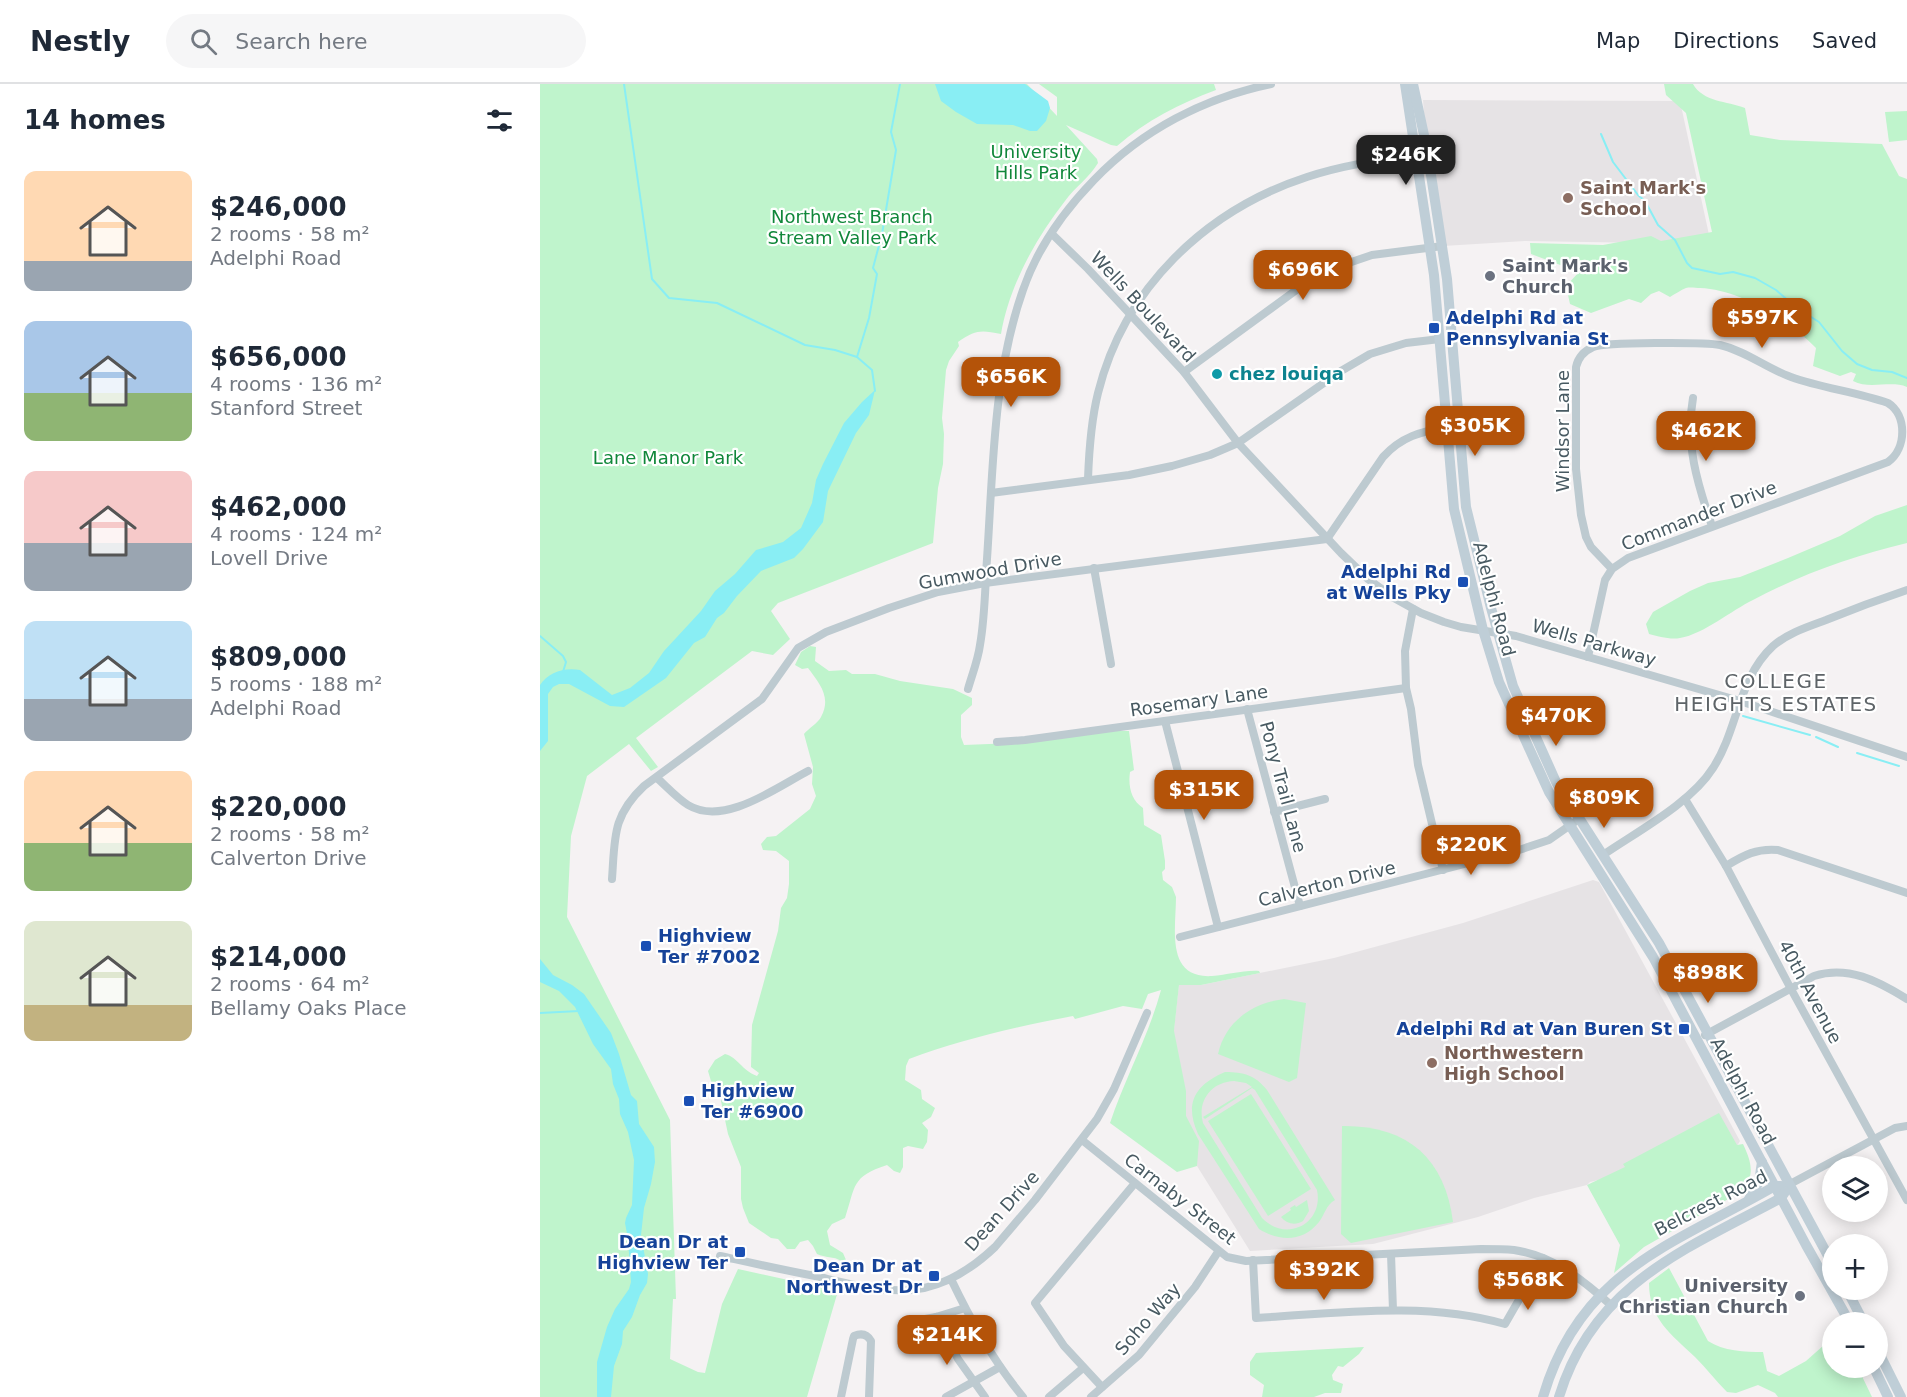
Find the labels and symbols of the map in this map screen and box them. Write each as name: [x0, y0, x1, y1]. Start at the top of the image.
pin: $246K: [1364, 135, 1448, 186]
park label: University Hills Park: [991, 141, 1082, 183]
place label: Saint Mark's School: [1580, 177, 1706, 219]
marker: Saint Mark's School: [1561, 191, 1575, 205]
park label: Northwest Branch Stream Valley Park: [767, 206, 937, 248]
street label: Wells Boulevard: [1087, 247, 1200, 366]
pin: $696K: [1261, 250, 1345, 301]
place label: Saint Mark's Church: [1502, 255, 1628, 297]
marker: Saint Mark's Church: [1483, 269, 1497, 283]
pin: $597K: [1720, 298, 1804, 349]
place label: Adelphi Rd at Pennsylvania St: [1446, 307, 1609, 349]
marker: Adelphi Rd at Pennsylvania St: [1427, 321, 1441, 335]
pin: $656K: [969, 357, 1053, 408]
place label: chez louiqa: [1229, 363, 1344, 384]
marker: chez louiqa: [1210, 367, 1224, 381]
street label: Windsor Lane: [1552, 370, 1573, 492]
pin: $305K: [1433, 406, 1517, 457]
pin: $462K: [1664, 411, 1748, 462]
park label: Lane Manor Park: [593, 447, 744, 468]
street label: Commander Drive: [1618, 476, 1779, 555]
street label: Adelphi Road: [1469, 539, 1520, 659]
street label: Gumwood Drive: [917, 548, 1063, 593]
place label: Adelphi Rd at Wells Pky: [1326, 561, 1451, 603]
marker: Adelphi Rd at Wells Pky: [1456, 575, 1470, 589]
street label: Wells Parkway: [1530, 615, 1659, 670]
district label: COLLEGE HEIGHTS ESTATES: [1674, 669, 1878, 716]
street label: Rosemary Lane: [1129, 680, 1269, 721]
pin: $470K: [1514, 696, 1598, 747]
street label: Pony Trail Lane: [1256, 719, 1311, 855]
pin: $315K: [1162, 770, 1246, 821]
pin: $809K: [1562, 778, 1646, 829]
pin: $220K: [1429, 825, 1513, 876]
street label: Calverton Drive: [1256, 856, 1398, 911]
place label: Highview Ter #7002: [658, 925, 760, 967]
street label: 40th Avenue: [1774, 937, 1846, 1047]
marker: Highview Ter #7002: [639, 939, 653, 953]
pin: $898K: [1666, 953, 1750, 1004]
place label: Adelphi Rd at Van Buren St: [1396, 1018, 1672, 1039]
marker: Adelphi Rd at Van Buren St: [1677, 1022, 1691, 1036]
street label: Adelphi Road: [1706, 1034, 1780, 1148]
place label: Northwestern High School: [1444, 1042, 1584, 1084]
marker: Northwestern High School: [1425, 1056, 1439, 1070]
place label: Highview Ter #6900: [701, 1080, 803, 1122]
marker: Highview Ter #6900: [682, 1094, 696, 1108]
street label: Carnaby Street: [1120, 1149, 1240, 1249]
street label: Belcrest Road: [1651, 1165, 1771, 1240]
street label: Dean Drive: [960, 1166, 1043, 1255]
place label: Dean Dr at Highview Ter: [597, 1231, 728, 1273]
marker: Dean Dr at Highview Ter: [733, 1245, 747, 1259]
pin: $392K: [1282, 1250, 1366, 1301]
place label: Dean Dr at Northwest Dr: [786, 1255, 922, 1297]
pin: $568K: [1486, 1260, 1570, 1311]
marker: Dean Dr at Northwest Dr: [927, 1269, 941, 1283]
place label: University Christian Church: [1619, 1275, 1788, 1317]
street label: Soho Way: [1111, 1278, 1185, 1359]
marker: University Christian Church: [1793, 1289, 1807, 1303]
pin: $214K: [905, 1315, 989, 1366]

